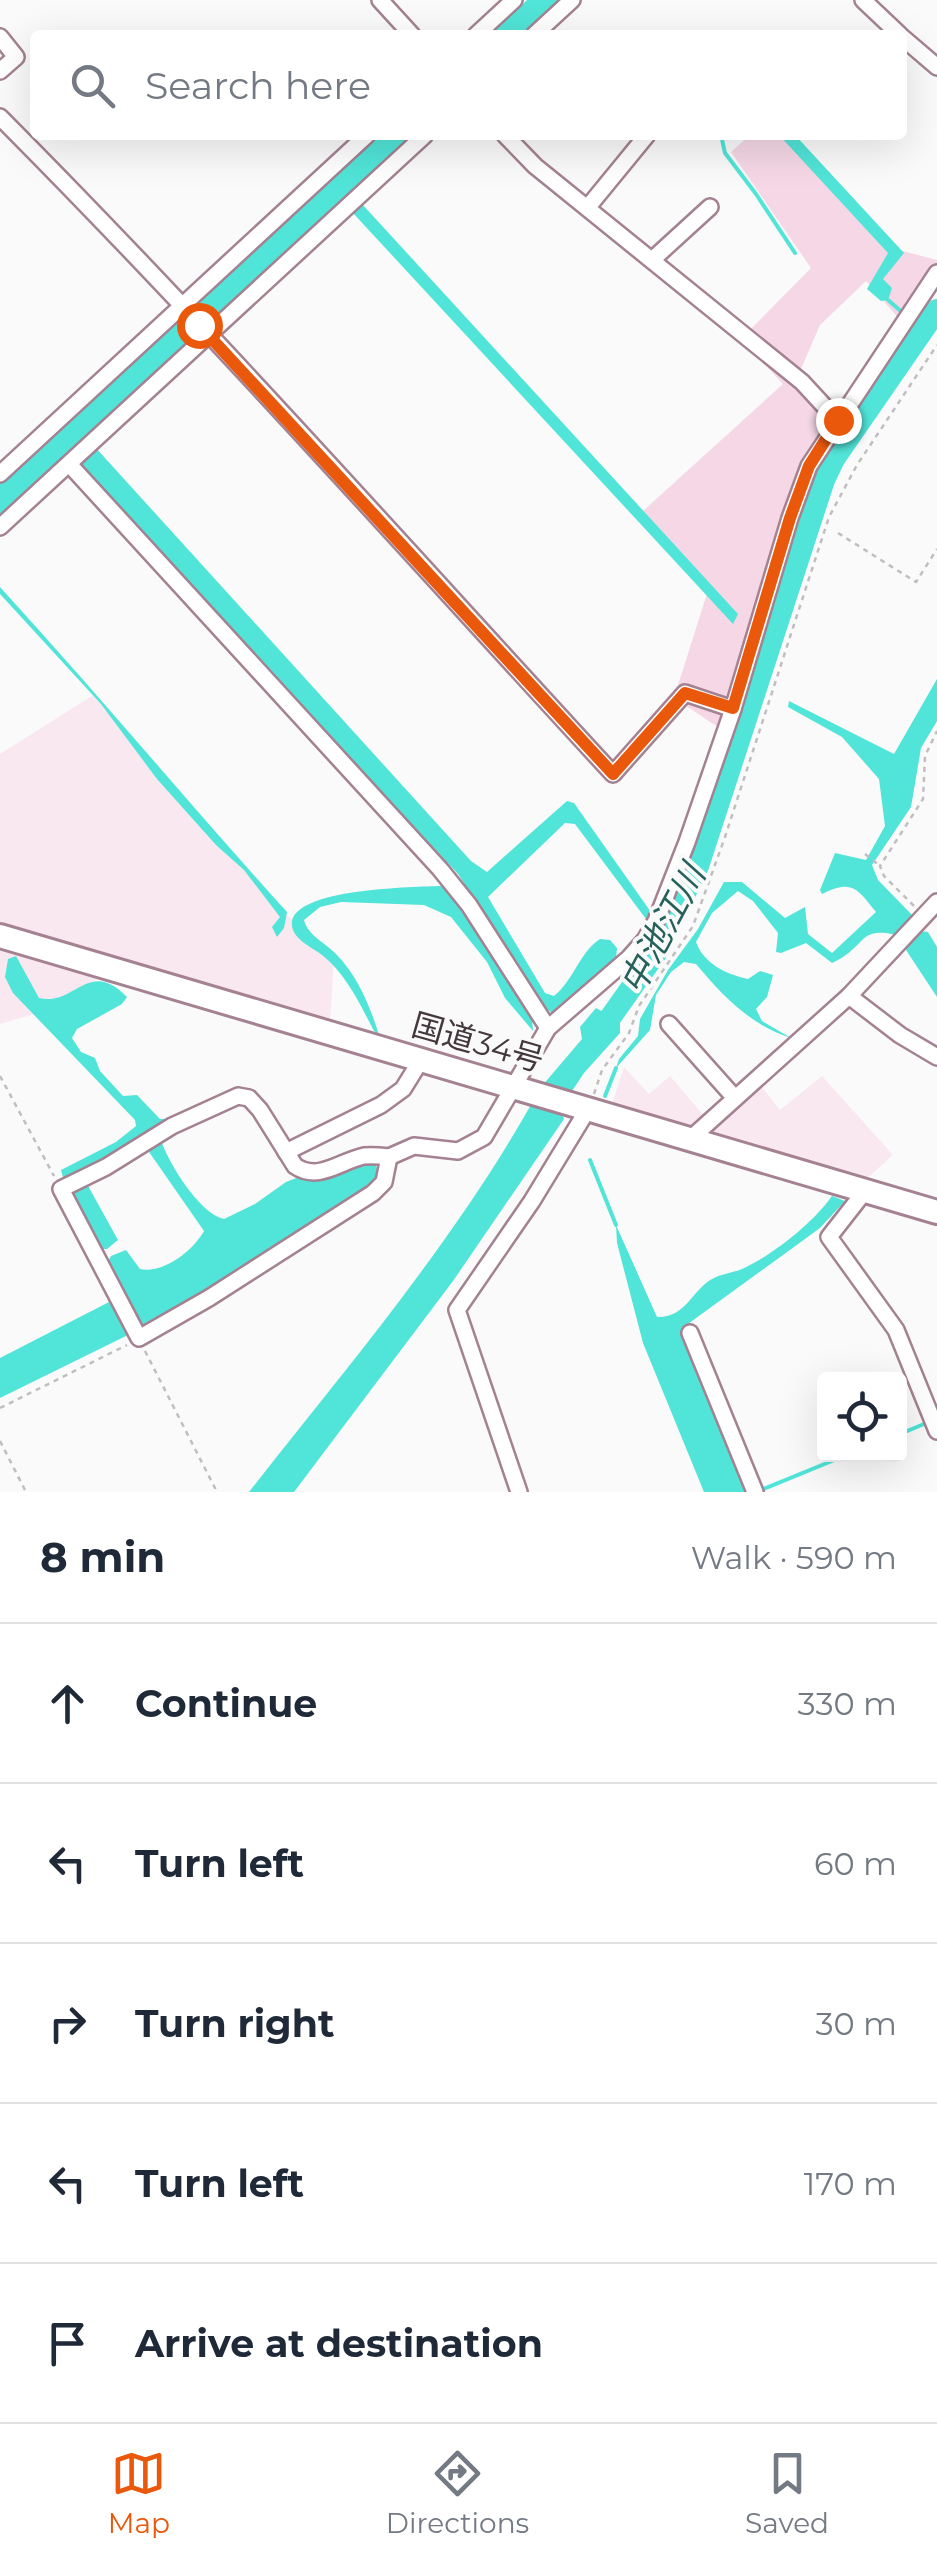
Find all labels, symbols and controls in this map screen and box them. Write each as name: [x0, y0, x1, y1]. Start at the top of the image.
search box: [30, 30, 907, 140]
icon: search: [65, 58, 120, 113]
text: Search here: [145, 62, 371, 109]
route start: [177, 303, 223, 349]
route end: [816, 398, 862, 444]
water label: 中池江川: [610, 854, 716, 1001]
street label: 国道34号: [408, 1005, 548, 1079]
map controls: [817, 1372, 907, 1462]
button: locate: [817, 1372, 907, 1462]
text: 8 min: [40, 1531, 165, 1583]
text: Walk · 590 m: [691, 1538, 897, 1577]
icon: ahead: [40, 1676, 95, 1731]
text: Continue: [135, 1680, 317, 1727]
text: 330 m: [798, 1684, 897, 1723]
icon: left: [40, 1836, 95, 1891]
text: Turn left: [135, 1840, 304, 1887]
text: 60 m: [814, 1844, 897, 1883]
icon: right: [40, 1996, 95, 2051]
text: Turn right: [135, 2000, 334, 2047]
text: 30 m: [815, 2004, 897, 2043]
icon: left: [40, 2156, 95, 2211]
text: Turn left: [135, 2160, 304, 2207]
text: 170 m: [804, 2164, 897, 2203]
icon: arrive: [40, 2316, 95, 2371]
text: Arrive at destination: [135, 2320, 543, 2367]
tab: Map: [108, 2446, 170, 2540]
tab: Directions: [386, 2446, 529, 2540]
tab: Saved: [745, 2446, 829, 2540]

